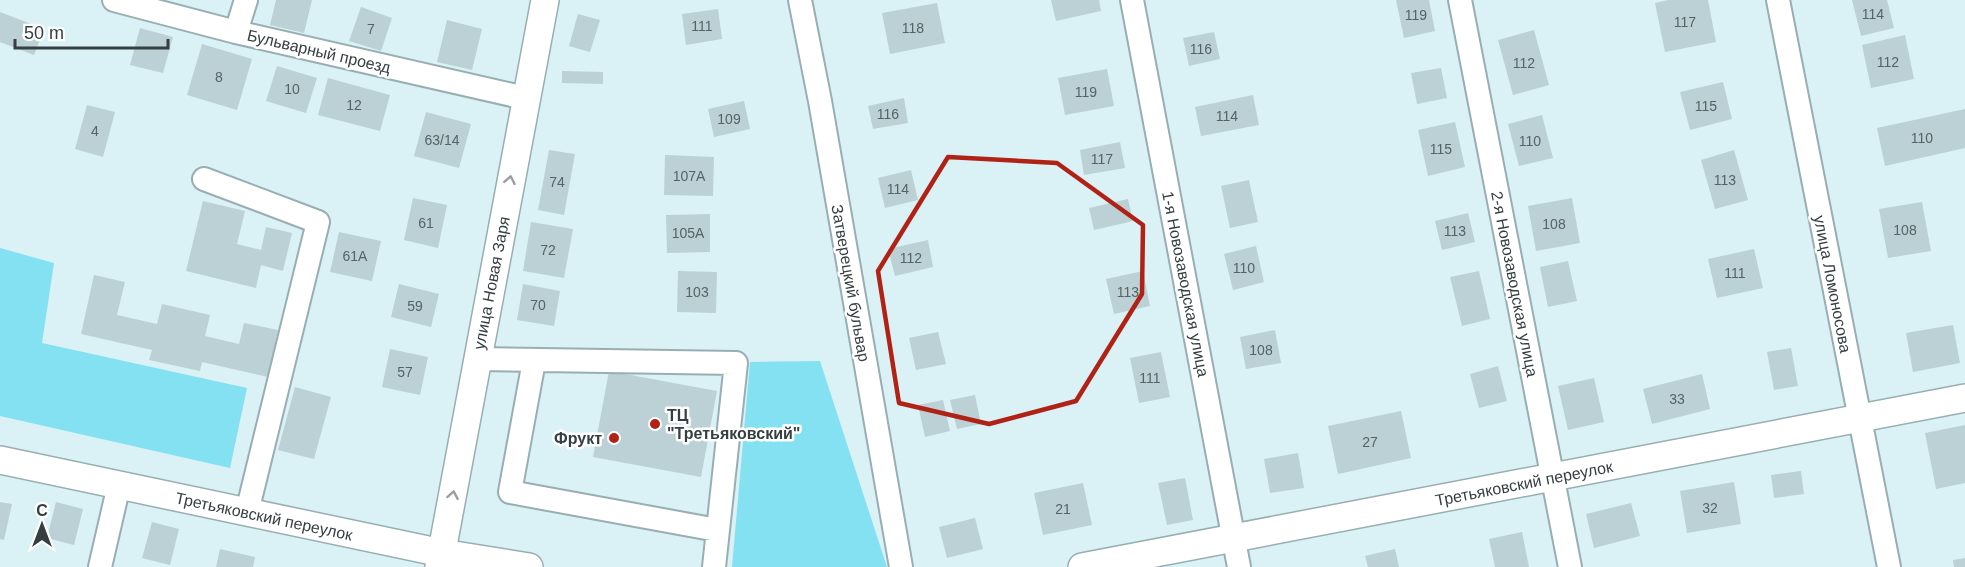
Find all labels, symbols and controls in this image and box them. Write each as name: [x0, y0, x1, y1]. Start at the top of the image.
house number: 114: [1862, 6, 1884, 22]
house number: 119: [1405, 7, 1427, 23]
scale bar: [15, 12, 168, 50]
house number: 117: [1674, 14, 1696, 30]
house number: 111: [691, 18, 713, 34]
house number: 118: [902, 20, 924, 36]
house number: 7: [367, 21, 375, 37]
text: 50 m: [24, 23, 64, 43]
street label: Бульварный проезд: [246, 27, 393, 76]
house number: 116: [1190, 41, 1212, 57]
house number: 112: [1877, 54, 1899, 70]
house number: 112: [1513, 55, 1535, 71]
house number: 8: [215, 69, 223, 85]
house number: 10: [284, 81, 300, 97]
house number: 119: [1075, 84, 1097, 100]
house number: 12: [346, 97, 362, 113]
house number: 115: [1695, 98, 1717, 114]
house number: 116: [877, 106, 899, 122]
house number: 114: [1216, 108, 1238, 124]
house number: 109: [717, 111, 741, 127]
house number: 4: [91, 123, 99, 139]
house number: 110: [1911, 130, 1933, 146]
house number: 63/14: [424, 132, 460, 148]
house number: 110: [1519, 133, 1541, 149]
house number: 115: [1430, 141, 1452, 157]
house number: 117: [1091, 151, 1113, 167]
house number: 107А: [673, 168, 706, 184]
house number: 113: [1714, 172, 1736, 188]
house number: 74: [549, 174, 565, 190]
one-way arrow: [503, 175, 516, 185]
house number: 114: [887, 181, 909, 197]
street label: 1-я Новозаводская улица: [1159, 190, 1212, 378]
street label: 2-я Новозаводская улица: [1488, 190, 1541, 378]
street label: Затверецкий бульвар: [828, 203, 873, 363]
street label: улица Ломоносова: [1811, 214, 1854, 354]
house number: 61: [418, 215, 434, 231]
street label: улица Новая Заря: [470, 215, 513, 351]
house number: 108: [1542, 216, 1566, 232]
house number: 108: [1893, 222, 1917, 238]
house number: 113: [1444, 223, 1466, 239]
house number: 105А: [672, 225, 705, 241]
house number: 72: [540, 242, 556, 258]
house number: 61А: [343, 248, 368, 264]
house number: 112: [900, 250, 922, 266]
house number: 110: [1233, 260, 1255, 276]
house number: 111: [1724, 265, 1746, 281]
house number: 103: [685, 284, 709, 300]
house number: 113: [1117, 284, 1139, 300]
house number: 70: [530, 297, 546, 313]
house number: 59: [407, 298, 423, 314]
house number: 108: [1249, 342, 1273, 358]
house number: 57: [397, 364, 413, 380]
house number: 111: [1139, 370, 1161, 386]
house number: 33: [1669, 391, 1685, 407]
place label: ТЦ "Третьяковский": [667, 407, 800, 442]
marker: ТЦ "Третьяковский": [648, 417, 662, 431]
place label: Фрукт: [554, 430, 602, 447]
marker: Фрукт: [607, 431, 621, 445]
house number: 27: [1362, 434, 1378, 450]
street label: Третьяковский переулок: [1434, 458, 1615, 509]
street label: Третьяковский переулок: [174, 489, 355, 544]
one-way arrow: [446, 491, 459, 501]
north arrow: [12, 495, 72, 555]
house number: 32: [1702, 500, 1718, 516]
house number: 21: [1055, 501, 1071, 517]
text: С: [36, 502, 48, 519]

